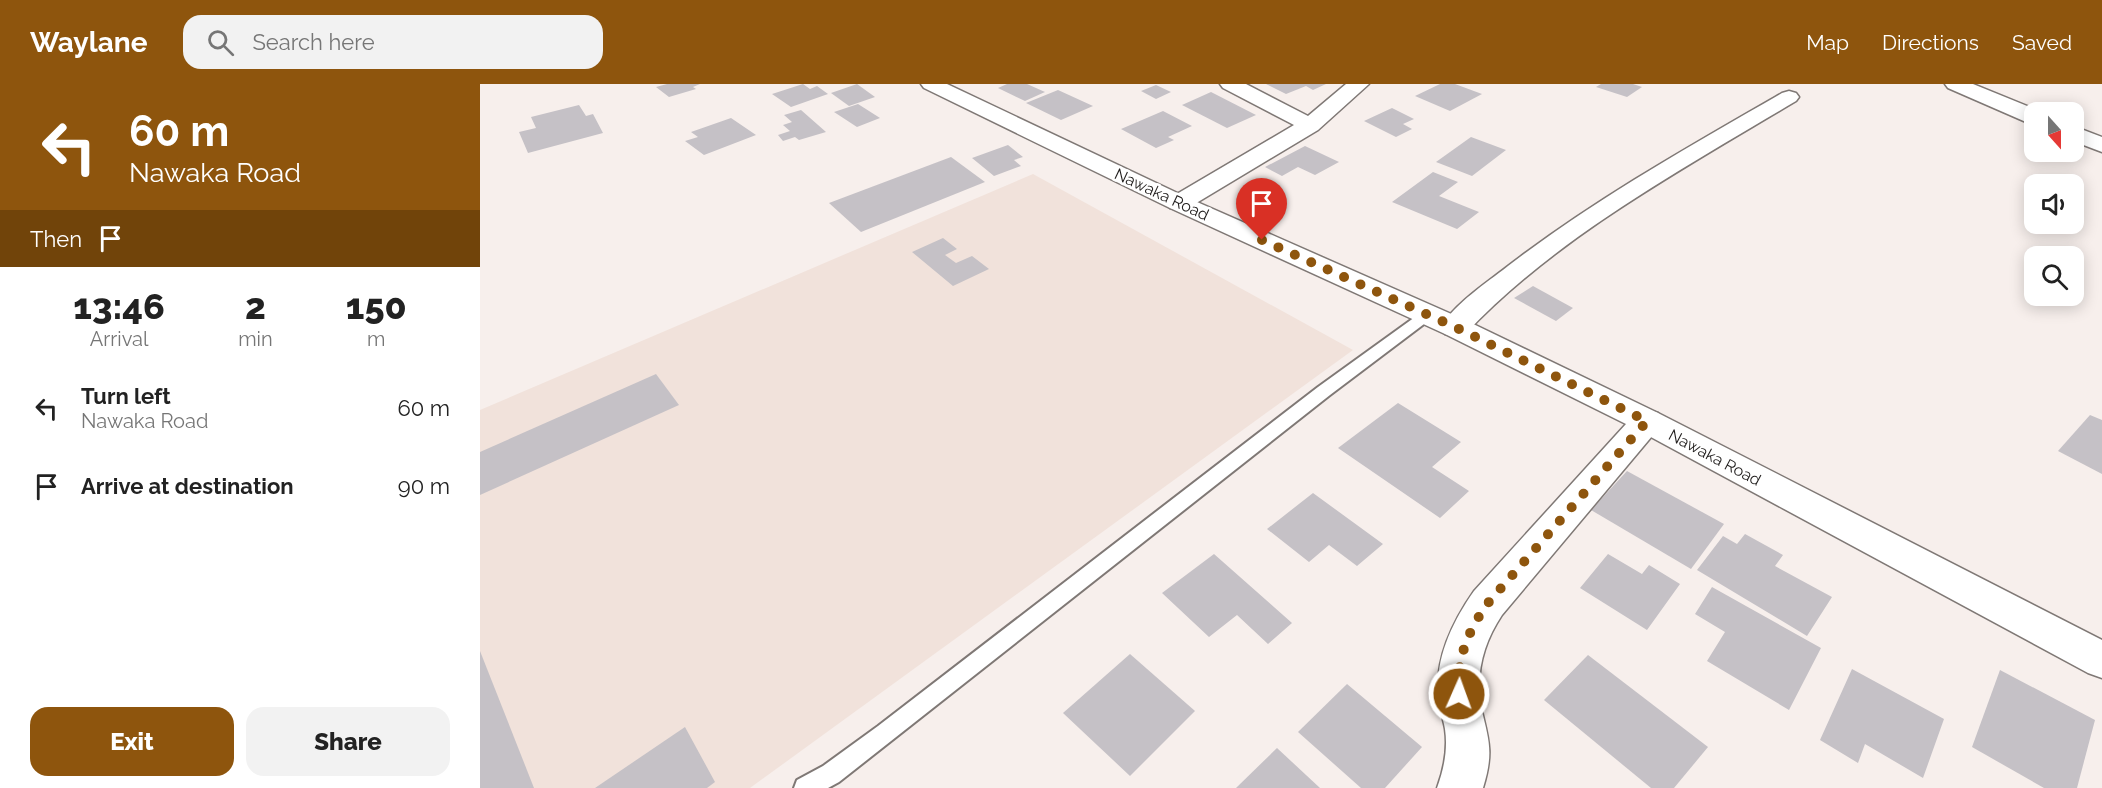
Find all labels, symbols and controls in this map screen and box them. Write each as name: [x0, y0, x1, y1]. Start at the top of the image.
search box: [183, 15, 603, 69]
text: Waylane: [30, 26, 147, 59]
icon: search: [204, 26, 237, 59]
text: Search here: [252, 29, 375, 55]
text: Map: [1806, 30, 1849, 55]
text: Directions: [1882, 30, 1979, 55]
text: Saved: [2012, 30, 2072, 55]
north arrow: [2024, 102, 2084, 162]
map controls: [2024, 102, 2084, 306]
text: 60 m: [129, 107, 229, 156]
icon: left: [30, 108, 108, 186]
text: Nawaka Road: [129, 157, 301, 188]
street label: Nawaka Road: [1112, 164, 1212, 225]
button: sound: [2024, 174, 2084, 234]
pin: [1236, 178, 1287, 240]
icon: arrive: [1245, 187, 1278, 220]
icon: arrive: [94, 222, 127, 255]
text: Then: [30, 226, 82, 252]
button: search: [2024, 246, 2084, 306]
text: 13:46: [73, 285, 165, 327]
text: 2: [245, 285, 266, 327]
text: 150: [346, 285, 407, 327]
text: Arrival: [90, 327, 148, 351]
text: min: [238, 327, 273, 351]
text: m: [367, 327, 385, 351]
text: Turn left: [81, 383, 171, 409]
icon: left: [30, 392, 63, 425]
text: 60 m: [397, 395, 450, 421]
text: Nawaka Road: [81, 409, 208, 433]
street label: Nawaka Road: [1665, 425, 1764, 490]
icon: arrive: [30, 470, 63, 503]
text: Arrive at destination: [81, 473, 294, 499]
text: 90 m: [398, 473, 450, 499]
position arrow: [1427, 662, 1491, 726]
button: Exit: [30, 707, 234, 776]
button: Share: [246, 707, 450, 776]

